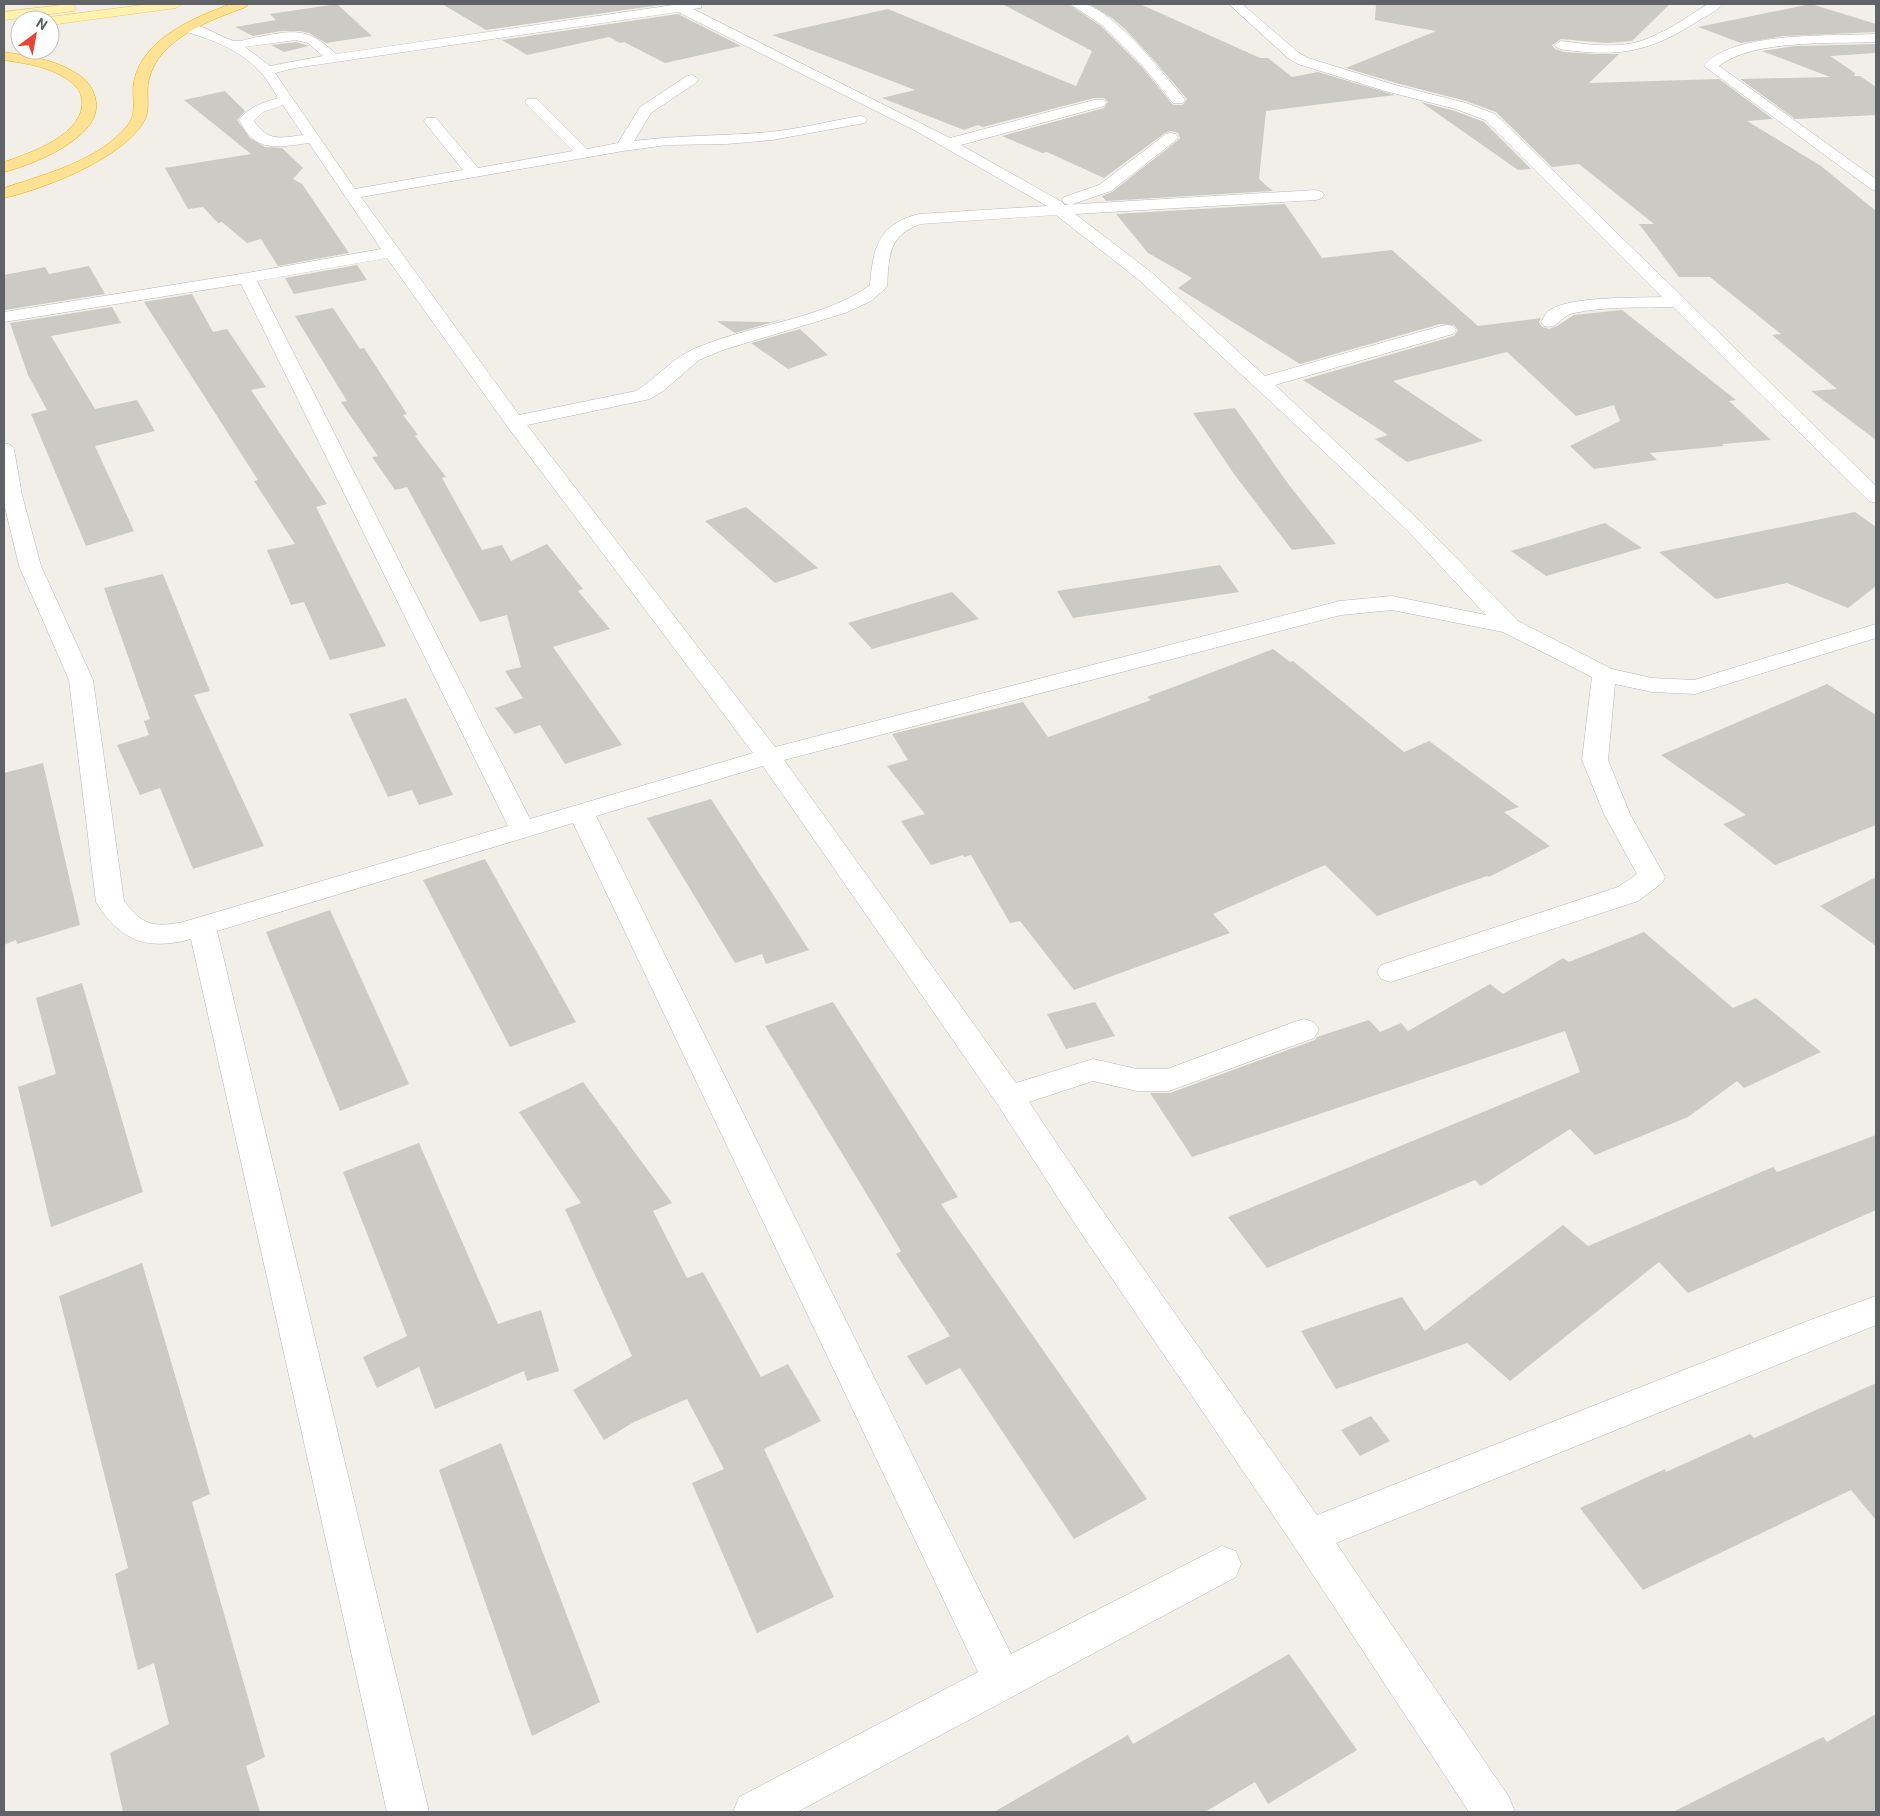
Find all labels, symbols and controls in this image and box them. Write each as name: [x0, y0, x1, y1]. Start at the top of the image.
north arrow: [10, 10, 60, 60]
text: N: [33, 15, 50, 33]

